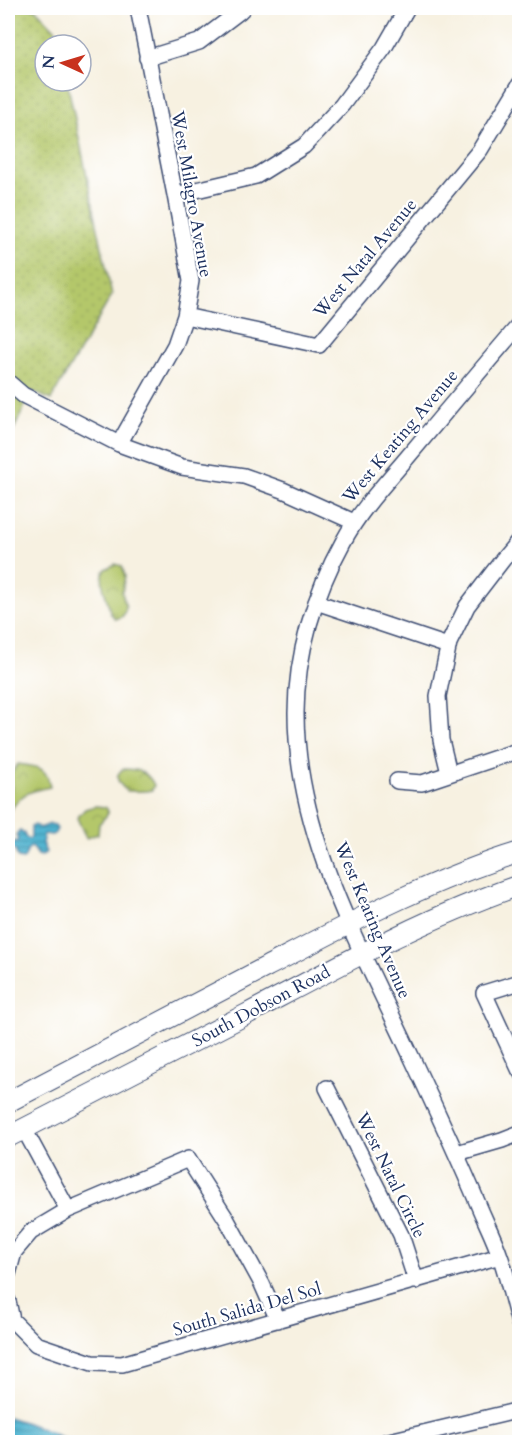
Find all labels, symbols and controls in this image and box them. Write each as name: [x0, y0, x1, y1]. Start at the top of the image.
north arrow: [33, 33, 93, 93]
text: N: [38, 54, 60, 70]
street label: West Milagro Avenue: [164, 108, 218, 279]
street label: West Natal Avenue: [307, 193, 423, 324]
street label: West Keating Avenue: [336, 364, 464, 510]
street label: West Keating Avenue: [328, 837, 417, 1003]
street label: South Dobson Road: [188, 959, 335, 1053]
street label: West Natal Circle: [349, 1107, 432, 1242]
street label: South Salida Del Sol: [170, 1276, 325, 1343]

